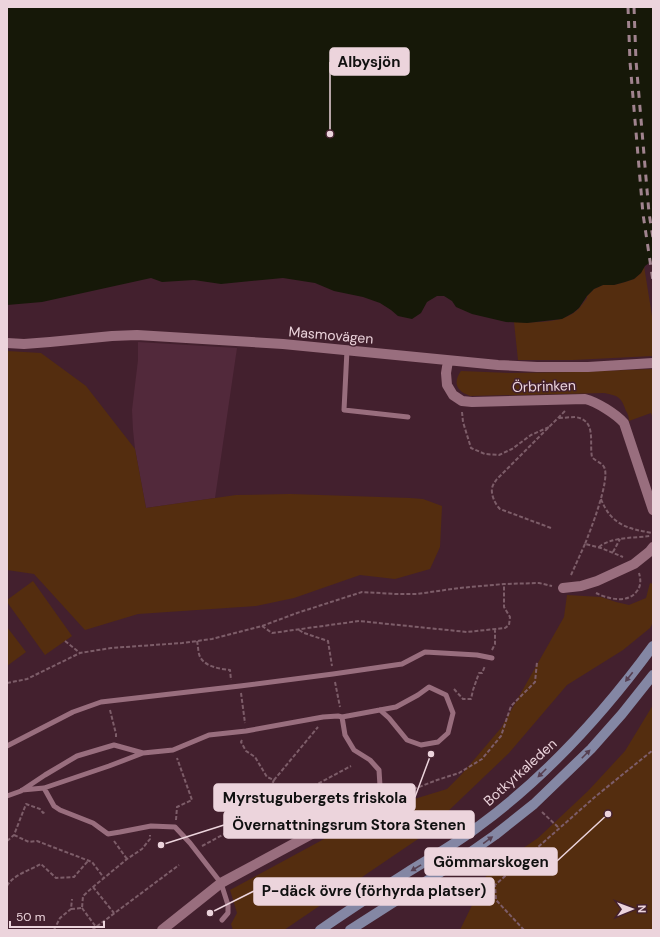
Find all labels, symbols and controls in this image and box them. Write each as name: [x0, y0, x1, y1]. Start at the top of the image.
callout: Albysjön: [330, 48, 409, 75]
text: Albysjön: [338, 52, 400, 72]
street label: Masmovägen: [288, 322, 374, 348]
street label: Örbrinken: [512, 376, 576, 396]
one-way arrow: [625, 672, 634, 683]
street label: Botkyrkaleden: [480, 734, 560, 810]
one-way arrow: [581, 749, 591, 759]
one-way arrow: [537, 768, 547, 778]
callout: Myrstugubergets friskola: [214, 784, 415, 811]
text: Myrstugubergets friskola: [223, 788, 407, 808]
callout: Övernattningsrum Stora Stenen: [224, 811, 474, 838]
text: Övernattningsrum Stora Stenen: [232, 815, 466, 835]
one-way arrow: [483, 836, 493, 844]
callout: Gömmarskogen: [425, 848, 557, 875]
text: Gömmarskogen: [433, 852, 549, 872]
one-way arrow: [410, 864, 422, 871]
callout: P-däck övre (förhyrda platser): [254, 878, 494, 905]
text: P-däck övre (förhyrda platser): [262, 881, 486, 901]
north arrow: [612, 889, 652, 929]
scale bar: [10, 903, 104, 929]
text: N: [635, 905, 649, 913]
text: 50 m: [16, 909, 45, 925]

